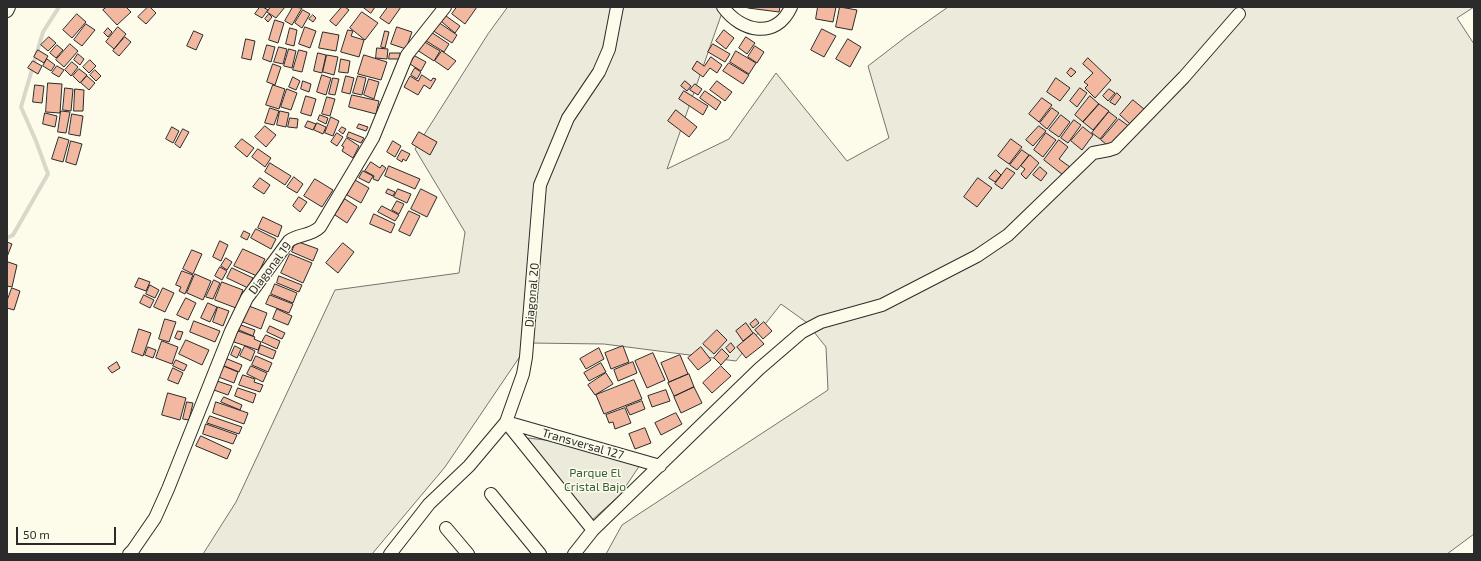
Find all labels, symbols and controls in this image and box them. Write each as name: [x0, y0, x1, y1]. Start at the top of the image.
street label: Diagonal 19: [245, 239, 295, 297]
street label: Diagonal 20: [522, 262, 542, 328]
street label: Transversal 127: [540, 425, 626, 463]
park label: Parque El Cristal Bajo: [564, 466, 626, 494]
scale bar: [18, 519, 118, 545]
text: 50 m: [23, 527, 50, 541]

